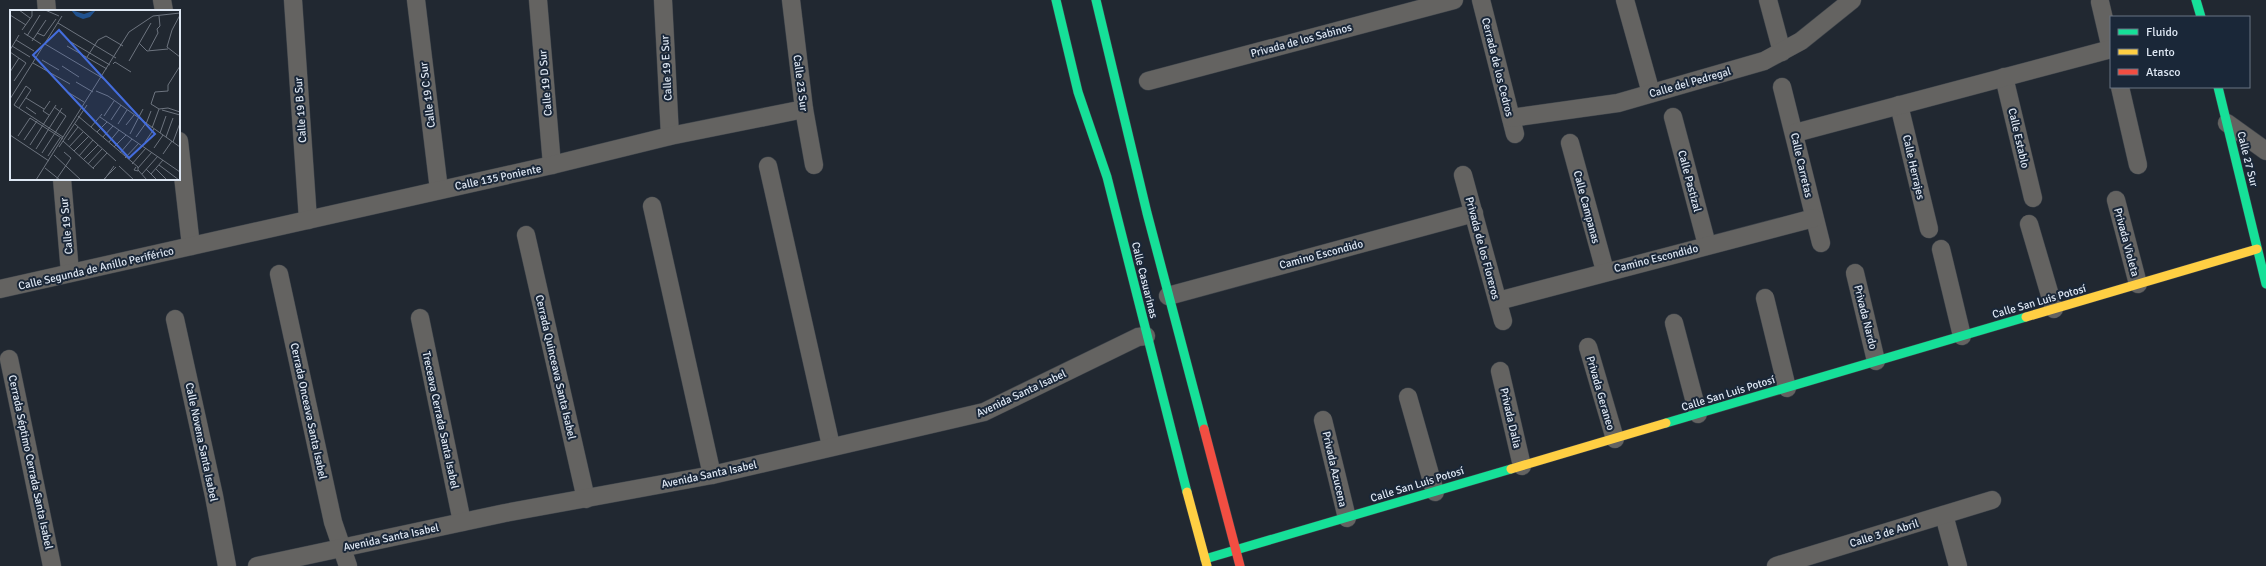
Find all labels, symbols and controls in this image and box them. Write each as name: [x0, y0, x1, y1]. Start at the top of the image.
inset map: [10, 10, 180, 180]
street label: Cerrada de los Cedros: [1479, 16, 1516, 118]
legend: [2110, 16, 2250, 88]
street label: Privada de los Sabinos: [1249, 21, 1353, 60]
text: Fluido: [2146, 25, 2178, 40]
street label: Calle 19 E Sur: [658, 35, 675, 101]
text: Lento: [2146, 45, 2175, 60]
street label: Calle 19 D Sur: [536, 49, 555, 117]
street label: Calle 23 Sur: [791, 54, 810, 112]
street label: Calle 19 C Sur: [417, 61, 438, 128]
street label: Calle del Pedregal: [1648, 65, 1733, 100]
text: Atasco: [2146, 65, 2181, 80]
street label: Calle 19 B Sur: [292, 77, 309, 143]
street label: Calle Establo: [2005, 107, 2032, 170]
street label: Calle 27 Sur: [2234, 130, 2261, 188]
street label: Calle Carretas: [1788, 131, 1815, 199]
street label: Calle Herrajes: [1900, 133, 1927, 201]
street label: Calle Pastizal: [1675, 149, 1704, 213]
street label: Calle 135 Poniente: [454, 162, 542, 193]
street label: Calle Campanas: [1571, 169, 1603, 245]
street label: Privada de los Floreros: [1463, 195, 1503, 301]
street label: Calle 19 Sur: [58, 197, 75, 255]
street label: Privada Violeta: [2111, 206, 2142, 278]
street label: Camino Escondido: [1278, 237, 1365, 272]
street label: Calle Casuarinas: [1129, 240, 1160, 320]
street label: Camino Escondido: [1613, 242, 1700, 275]
street label: Calle Segunda de Anillo Periférico: [17, 244, 175, 293]
street label: Calle San Luis Potosí: [1991, 282, 2088, 321]
street label: Privada Nardo: [1851, 283, 1880, 351]
street label: Cerrada Quinceava Santa Isabel: [533, 293, 579, 441]
street label: Cerrada Onceava Santa Isabel: [288, 342, 329, 481]
street label: Treceava Cerrada Santa Isabel: [420, 350, 461, 490]
street label: Privada Geraneo: [1584, 354, 1617, 432]
street label: Avenida Santa Isabel: [974, 367, 1068, 420]
street label: Calle San Luis Potosí: [1680, 373, 1776, 414]
street label: Cerrada Séptimo Cerrada Santa Isabel: [6, 374, 55, 550]
street label: Calle Novena Santa Isabel: [183, 381, 220, 503]
street label: Privada Dalia: [1497, 387, 1524, 450]
street label: Privada Azucena: [1319, 430, 1350, 509]
street label: Avenida Santa Isabel: [660, 458, 758, 491]
street label: Calle San Luis Potosí: [1369, 464, 1465, 505]
street label: Calle 3 de Abril: [1848, 517, 1920, 550]
street label: Avenida Santa Isabel: [342, 521, 440, 554]

